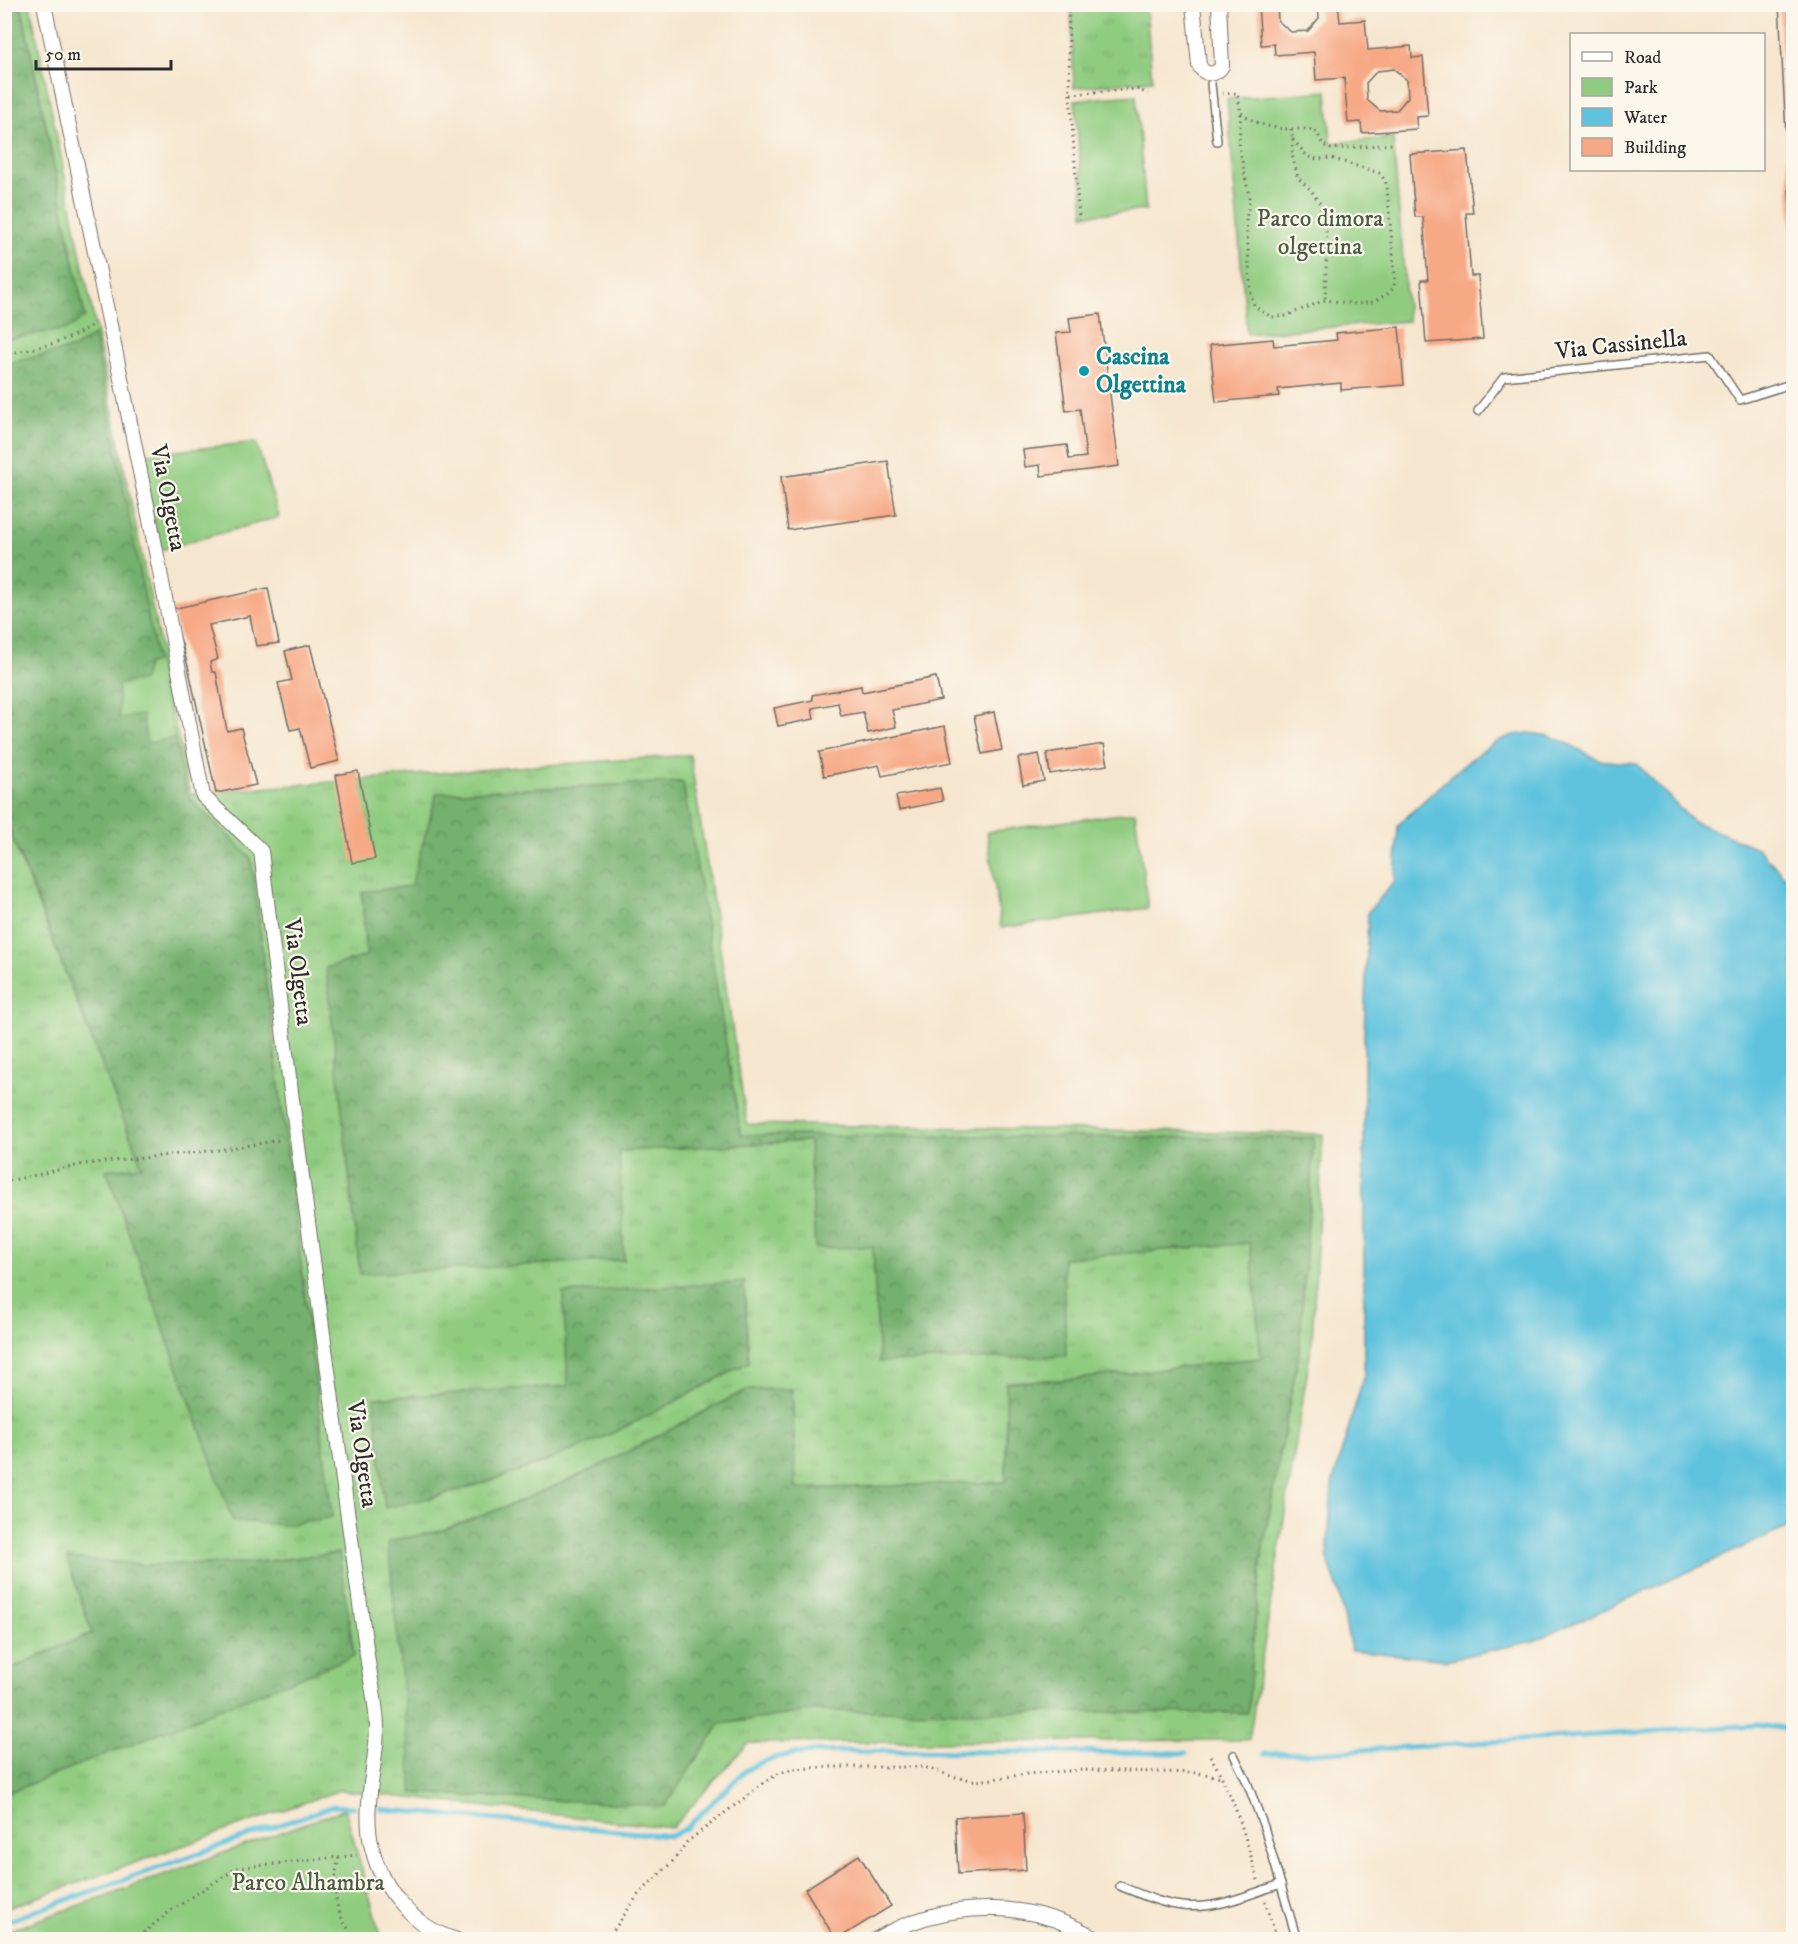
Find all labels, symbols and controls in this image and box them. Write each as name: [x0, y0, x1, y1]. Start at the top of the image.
scale bar: [36, 33, 171, 71]
legend: [1570, 33, 1765, 171]
text: 50 m: [45, 44, 81, 66]
text: Road: [1624, 47, 1661, 69]
text: Park: [1624, 77, 1658, 99]
text: Water: [1623, 107, 1667, 129]
text: Building: [1624, 137, 1686, 159]
park label: Parco dimora olgettina: [1257, 204, 1384, 262]
street label: Via Cassinella: [1553, 323, 1689, 367]
place label: Cascina Olgettina: [1096, 342, 1187, 400]
marker: Cascina Olgettina: [1077, 364, 1091, 378]
street label: Via Olgetta: [143, 441, 193, 555]
street label: Via Olgetta: [276, 916, 320, 1028]
street label: Via Olgetta: [340, 1398, 384, 1510]
park label: Parco Alhambra: [231, 1868, 386, 1898]

